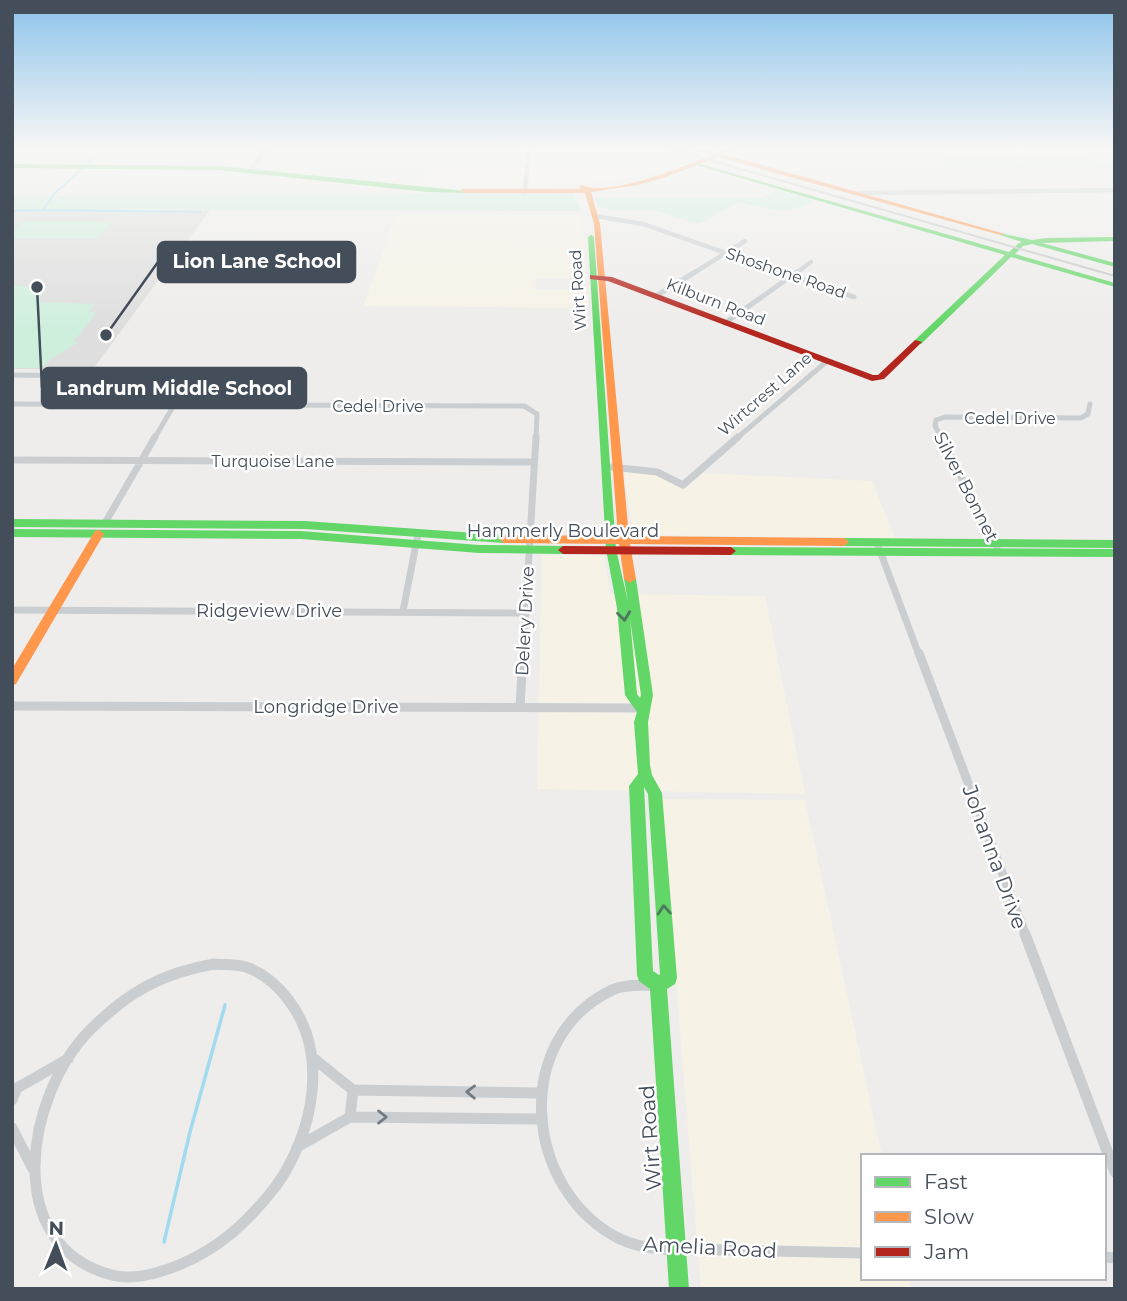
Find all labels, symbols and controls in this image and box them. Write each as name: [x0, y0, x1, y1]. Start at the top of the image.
callout: Lion Lane School: [158, 242, 355, 282]
street label: Shoshone Road: [723, 244, 849, 302]
street label: Wirt Road: [566, 249, 590, 331]
text: Lion Lane School: [172, 250, 342, 273]
street label: Kilburn Road: [664, 274, 768, 330]
street label: Wirtcrest Lane: [714, 348, 816, 440]
callout: Landrum Middle School: [42, 368, 306, 408]
text: Landrum Middle School: [56, 377, 292, 400]
street label: Cedel Drive: [332, 397, 424, 416]
street label: Cedel Drive: [964, 409, 1056, 428]
street label: Silver Bonnet: [929, 428, 1003, 546]
street label: Turquoise Lane: [212, 452, 334, 471]
street label: Hammerly Boulevard: [467, 520, 659, 542]
street label: Delery Drive: [511, 565, 539, 677]
street label: Ridgeview Drive: [196, 600, 342, 622]
one-way arrow: [616, 610, 631, 622]
street label: Longridge Drive: [253, 696, 399, 718]
street label: Johanna Drive: [957, 781, 1033, 932]
one-way arrow: [656, 904, 671, 915]
one-way arrow: [465, 1084, 476, 1099]
street label: Wirt Road: [634, 1084, 666, 1192]
one-way arrow: [378, 1109, 388, 1125]
legend: [861, 1154, 1106, 1280]
text: Fast: [924, 1169, 968, 1194]
text: Slow: [924, 1204, 974, 1229]
north arrow: [21, 1210, 91, 1280]
text: N: [48, 1217, 64, 1240]
street label: Amelia Road: [642, 1231, 778, 1263]
text: Jam: [923, 1239, 969, 1264]

